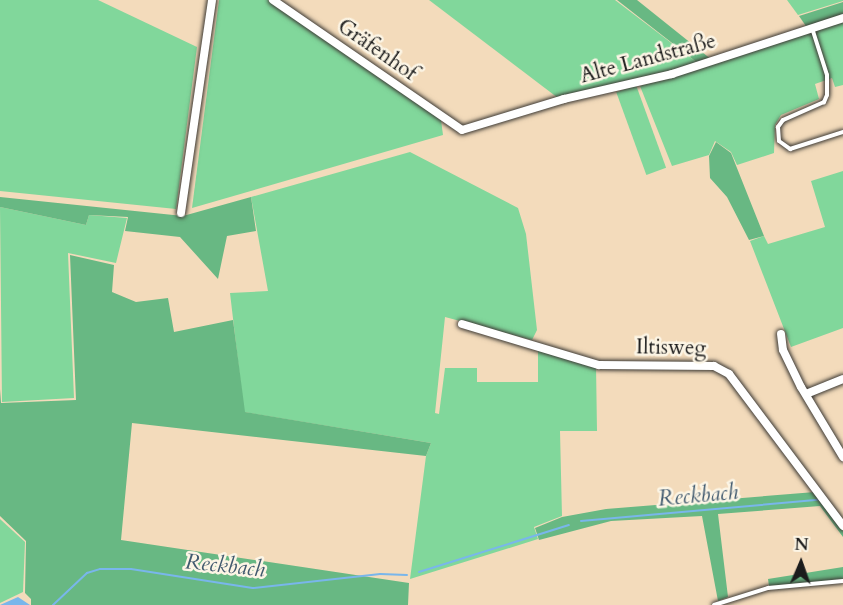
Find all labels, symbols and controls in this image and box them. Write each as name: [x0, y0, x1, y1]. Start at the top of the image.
street label: Gräfenhof: [333, 14, 421, 86]
street label: Alte Landstraße: [577, 29, 719, 89]
street label: Iltisweg: [636, 335, 706, 361]
water label: Reckbach: [657, 479, 739, 513]
north arrow: [771, 533, 831, 593]
text: N: [794, 534, 809, 556]
water label: Reckbach: [184, 549, 266, 583]

